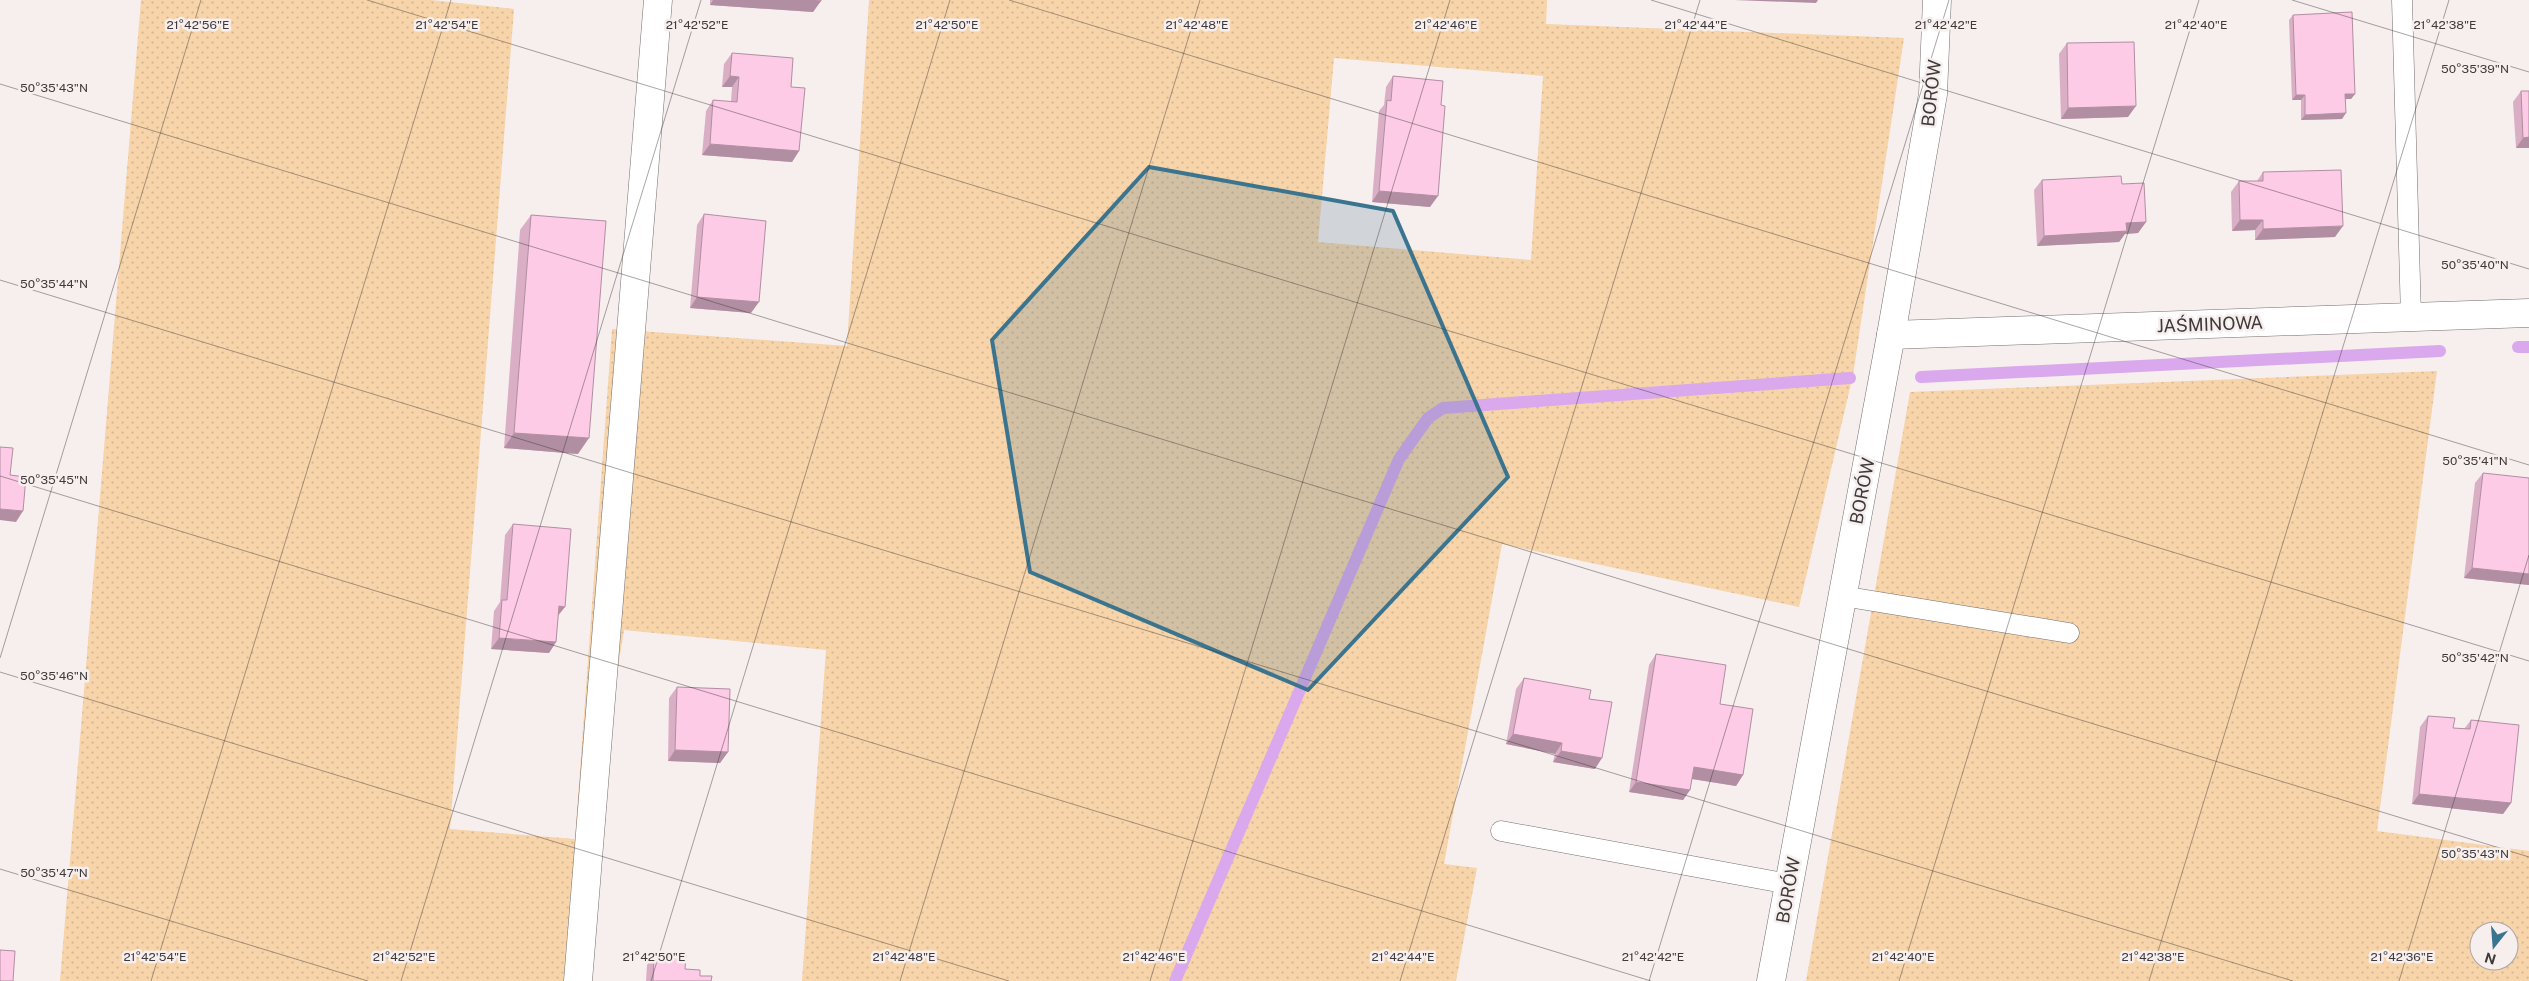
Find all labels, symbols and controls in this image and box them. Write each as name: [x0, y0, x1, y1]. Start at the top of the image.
text: 21°42'56"E: [167, 18, 229, 32]
text: 21°42'54"E: [415, 18, 479, 32]
text: 21°42'52"E: [666, 18, 728, 32]
text: 21°42'50"E: [916, 18, 978, 32]
text: 21°42'48"E: [1165, 18, 1229, 32]
text: 21°42'46"E: [1415, 18, 1477, 32]
text: 21°42'44"E: [1665, 18, 1727, 32]
text: 21°42'42"E: [1915, 18, 1977, 32]
text: 21°42'40"E: [2165, 18, 2227, 32]
text: 21°42'38"E: [2413, 18, 2477, 32]
street label: BORÓW: [1916, 58, 1945, 128]
text: 50°35'39"N: [2441, 62, 2509, 76]
text: 50°35'43"N: [20, 81, 88, 95]
text: 50°35'40"N: [2441, 258, 2509, 272]
text: 50°35'44"N: [20, 277, 88, 291]
street label: JAŚMINOWA: [2156, 311, 2264, 336]
text: 50°35'41"N: [2442, 454, 2508, 468]
street label: BORÓW: [1844, 456, 1879, 526]
text: 50°35'45"N: [20, 473, 88, 487]
text: 50°35'42"N: [2441, 651, 2509, 665]
text: 50°35'46"N: [20, 669, 88, 683]
text: 50°35'43"N: [2441, 847, 2509, 861]
street label: BORÓW: [1771, 855, 1804, 925]
text: 50°35'47"N: [20, 866, 88, 880]
north arrow: [2469, 921, 2519, 971]
text: N: [2483, 949, 2498, 968]
text: 21°42'54"E: [123, 950, 187, 964]
text: 21°42'52"E: [373, 950, 435, 964]
text: 21°42'50"E: [623, 950, 685, 964]
text: 21°42'48"E: [872, 950, 936, 964]
text: 21°42'46"E: [1123, 950, 1185, 964]
text: 21°42'44"E: [1372, 950, 1434, 964]
text: 21°42'42"E: [1622, 950, 1684, 964]
text: 21°42'40"E: [1872, 950, 1934, 964]
text: 21°42'38"E: [2121, 950, 2185, 964]
text: 21°42'36"E: [2371, 950, 2433, 964]

